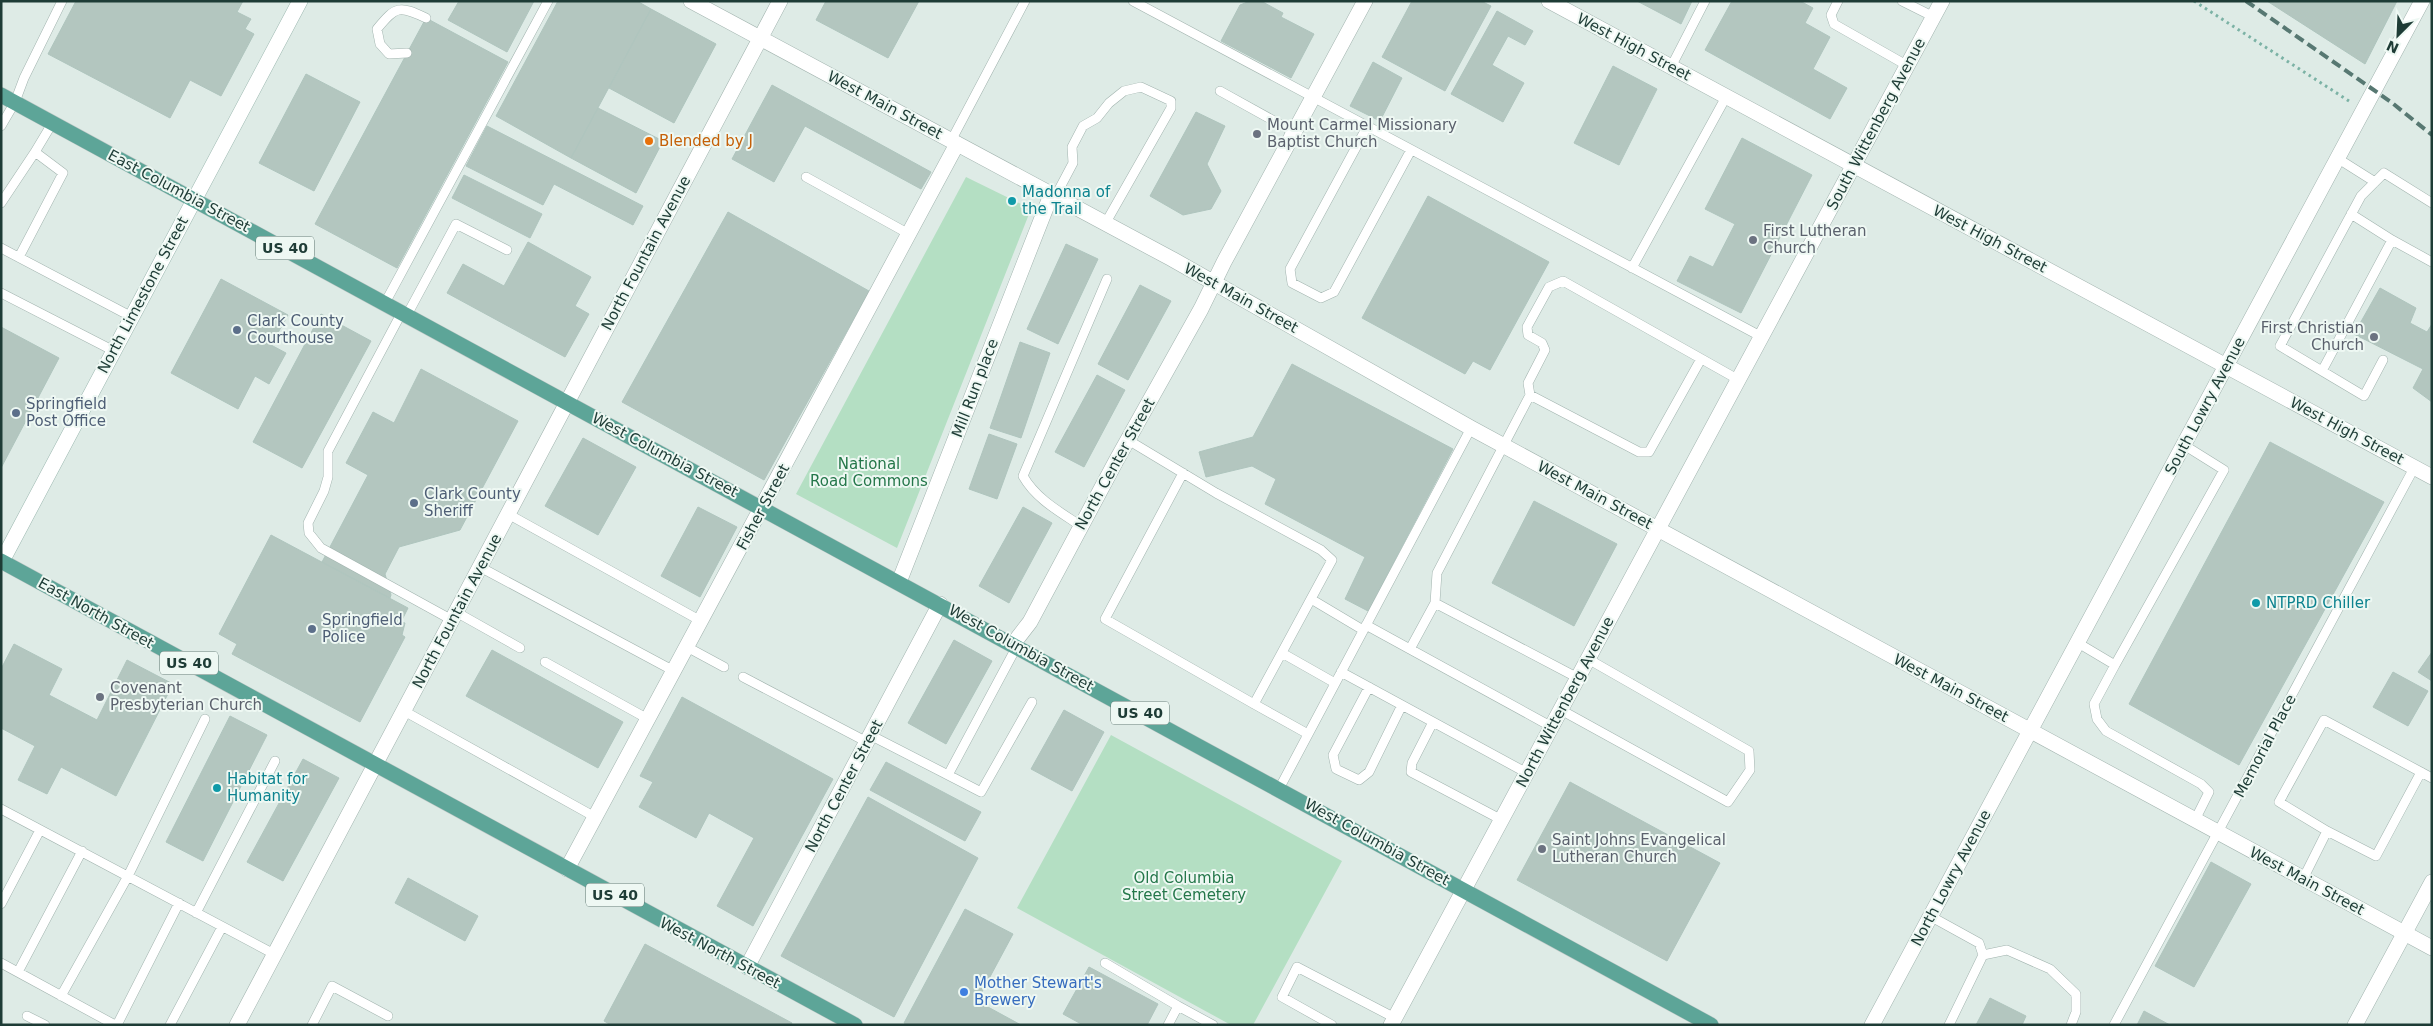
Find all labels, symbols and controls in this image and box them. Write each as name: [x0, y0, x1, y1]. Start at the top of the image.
street label: West High Street: [1574, 9, 1694, 85]
north arrow: [2373, 10, 2423, 60]
street label: South Wittenberg Avenue: [1823, 35, 1929, 213]
text: N: [2384, 37, 2401, 57]
street label: West Main Street: [824, 67, 946, 143]
place label: Mount Carmel Missionary Baptist Church: [1267, 116, 1457, 151]
marker: Mount Carmel Missionary Baptist Church: [1251, 128, 1263, 140]
place label: Blended by J: [659, 132, 753, 150]
marker: Blended by J: [643, 135, 655, 147]
street label: East Columbia Street: [105, 146, 253, 236]
street label: North Fountain Avenue: [598, 173, 694, 333]
place label: Madonna of the Trail: [1022, 183, 1111, 218]
marker: Madonna of the Trail: [1006, 195, 1018, 207]
street label: West High Street: [1930, 201, 2050, 277]
street label: North Limestone Street: [94, 213, 192, 377]
place label: First Lutheran Church: [1763, 222, 1866, 257]
marker: First Lutheran Church: [1747, 234, 1759, 246]
road number: US 40: [256, 237, 314, 260]
street label: West Main Street: [1181, 259, 1301, 337]
place label: Clark County Courthouse: [247, 312, 344, 347]
place label: First Christian Church: [2261, 319, 2364, 354]
marker: Clark County Courthouse: [231, 324, 243, 336]
marker: First Christian Church: [2368, 331, 2380, 343]
street label: South Lowry Avenue: [2161, 334, 2249, 478]
street label: Mill Run place: [948, 336, 1002, 440]
street label: West High Street: [2287, 393, 2407, 469]
place label: Springfield Post Office: [26, 395, 107, 430]
street label: North Center Street: [1071, 395, 1159, 533]
marker: Springfield Post Office: [10, 407, 22, 419]
street label: West Columbia Street: [589, 409, 741, 501]
park label: National Road Commons: [810, 455, 928, 490]
street label: West Main Street: [1534, 457, 1656, 533]
street label: Fisher Street: [733, 461, 793, 553]
place label: Clark County Sheriff: [424, 485, 521, 520]
marker: Clark County Sheriff: [408, 497, 420, 509]
street label: North Fountain Avenue: [409, 531, 505, 691]
street label: East North Street: [35, 574, 157, 652]
place label: NTPRD Chiller: [2266, 594, 2371, 612]
marker: NTPRD Chiller: [2250, 597, 2262, 609]
street label: West Columbia Street: [945, 601, 1097, 695]
place label: Springfield Police: [322, 611, 403, 646]
street label: North Wittenberg Avenue: [1512, 614, 1618, 790]
marker: Springfield Police: [306, 623, 318, 635]
street label: West Main Street: [1890, 650, 2012, 726]
road number: US 40: [160, 651, 218, 674]
place label: Covenant Presbyterian Church: [110, 679, 262, 714]
marker: Covenant Presbyterian Church: [94, 691, 106, 703]
street label: Memorial Place: [2230, 691, 2300, 801]
road number: US 40: [1111, 701, 1169, 724]
street label: North Center Street: [801, 717, 887, 855]
place label: Habitat for Humanity: [227, 770, 308, 805]
marker: Habitat for Humanity: [211, 782, 223, 794]
street label: West Columbia Street: [1301, 795, 1453, 889]
street label: North Lowry Avenue: [1907, 807, 1995, 949]
place label: Saint Johns Evangelical Lutheran Church: [1552, 831, 1726, 866]
marker: Saint Johns Evangelical Lutheran Church: [1536, 843, 1548, 855]
street label: West Main Street: [2246, 843, 2368, 919]
park label: Old Columbia Street Cemetery: [1122, 869, 1246, 904]
road number: US 40: [586, 884, 644, 906]
street label: West North Street: [657, 914, 783, 992]
place label: Mother Stewart's Brewery: [974, 974, 1102, 1009]
marker: Mother Stewart's Brewery: [958, 986, 970, 998]

